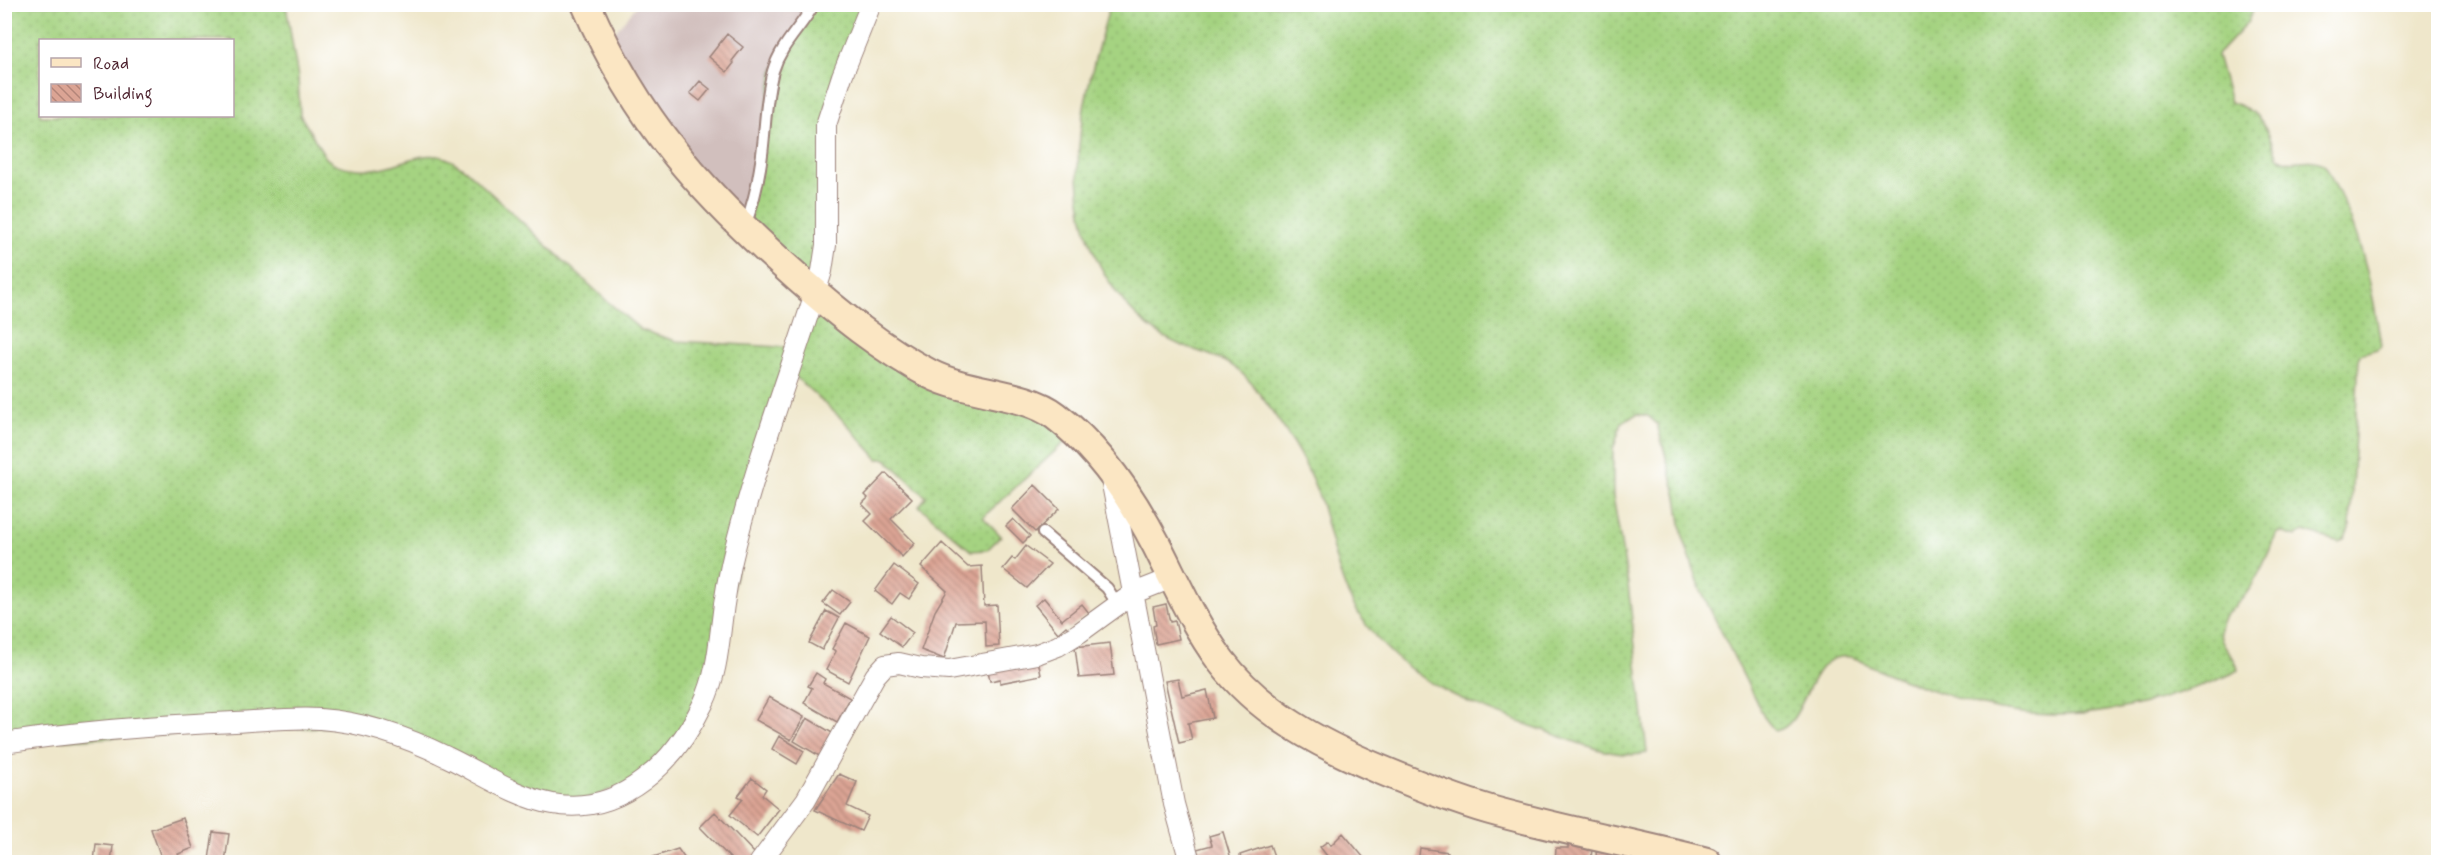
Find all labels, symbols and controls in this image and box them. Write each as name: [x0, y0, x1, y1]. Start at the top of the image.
legend: [39, 39, 234, 117]
text: Road: [93, 52, 129, 76]
text: Building: [93, 82, 153, 108]

